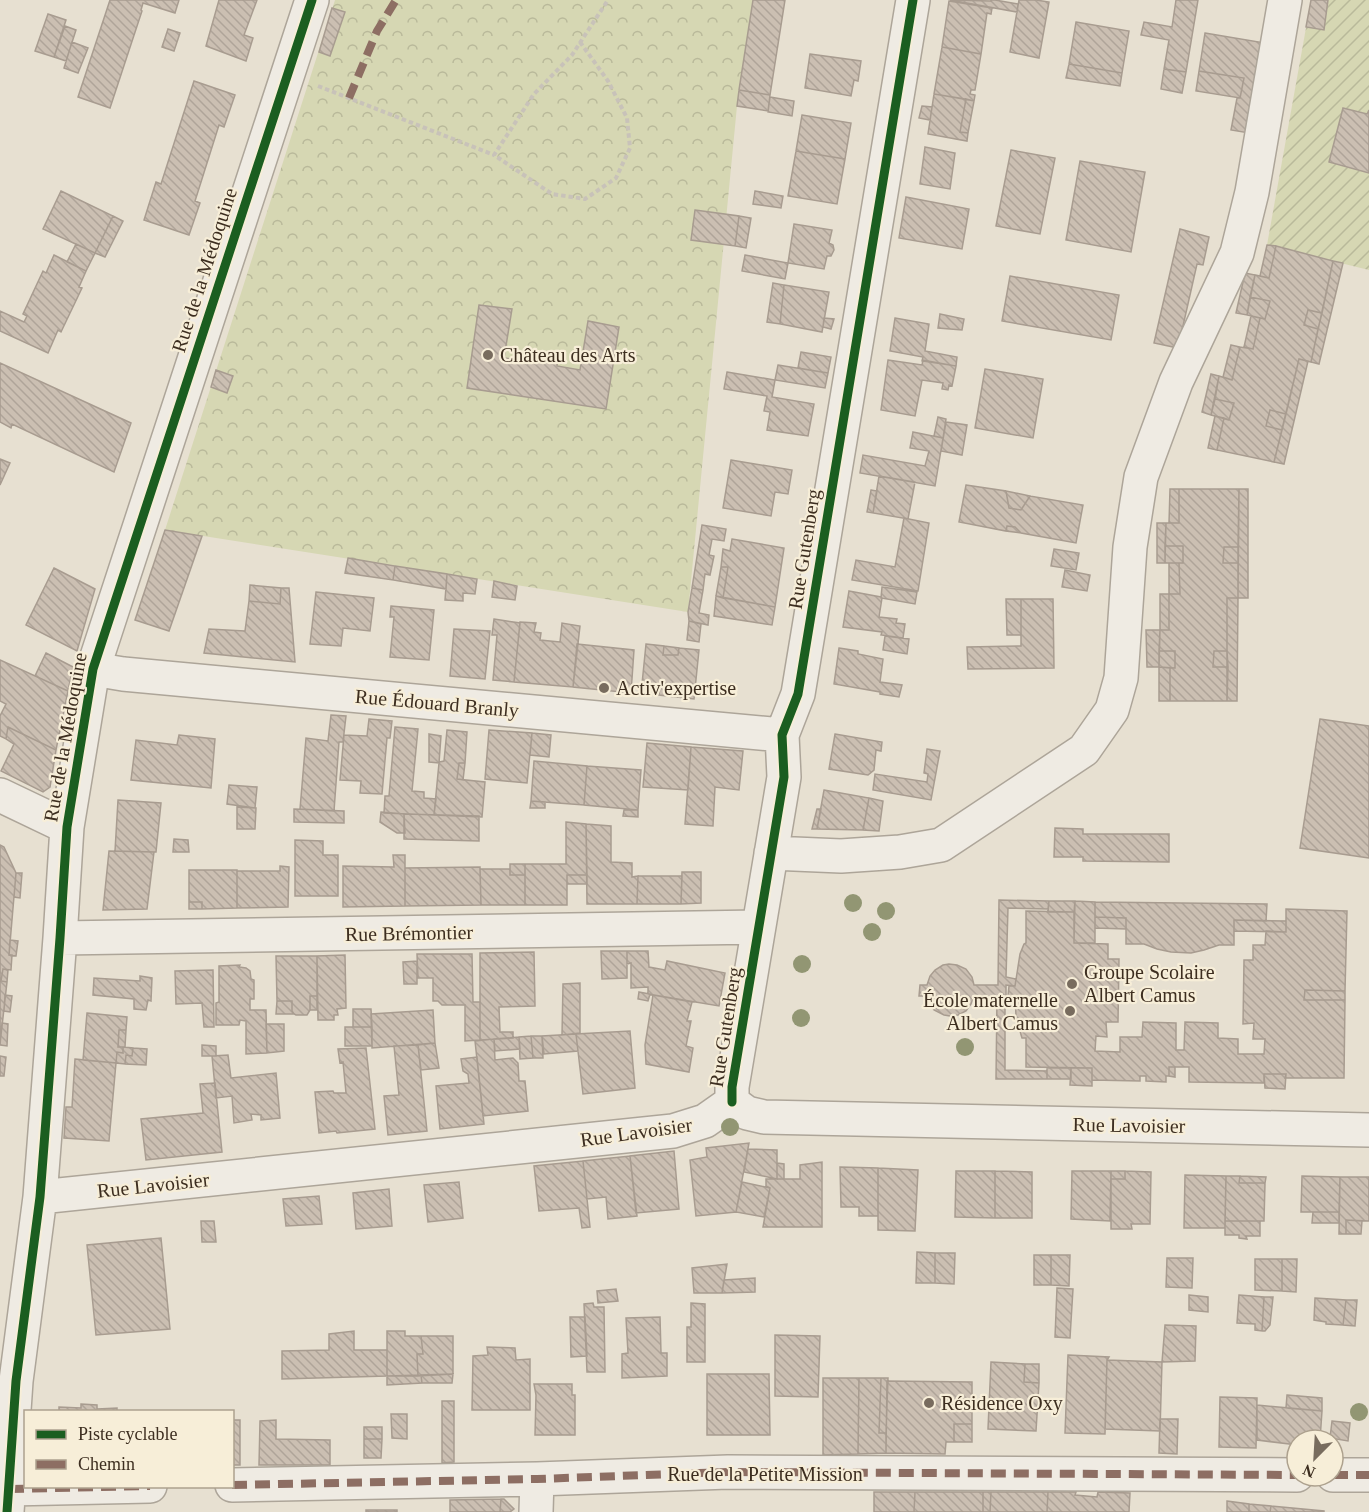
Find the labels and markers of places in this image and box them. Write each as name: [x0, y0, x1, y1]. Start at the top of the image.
place label: Château des Arts: [500, 344, 636, 366]
marker: Château des Arts: [481, 348, 495, 362]
place label: Activ'expertise: [616, 677, 736, 700]
marker: Activ'expertise: [597, 681, 611, 695]
place label: Groupe Scolaire Albert Camus: [1084, 961, 1215, 1006]
marker: Groupe Scolaire Albert Camus: [1065, 977, 1079, 991]
place label: École maternelle Albert Camus: [923, 989, 1058, 1034]
marker: École maternelle Albert Camus: [1063, 1004, 1077, 1018]
place label: Résidence Oxy: [941, 1392, 1063, 1415]
marker: Résidence Oxy: [922, 1396, 936, 1410]

